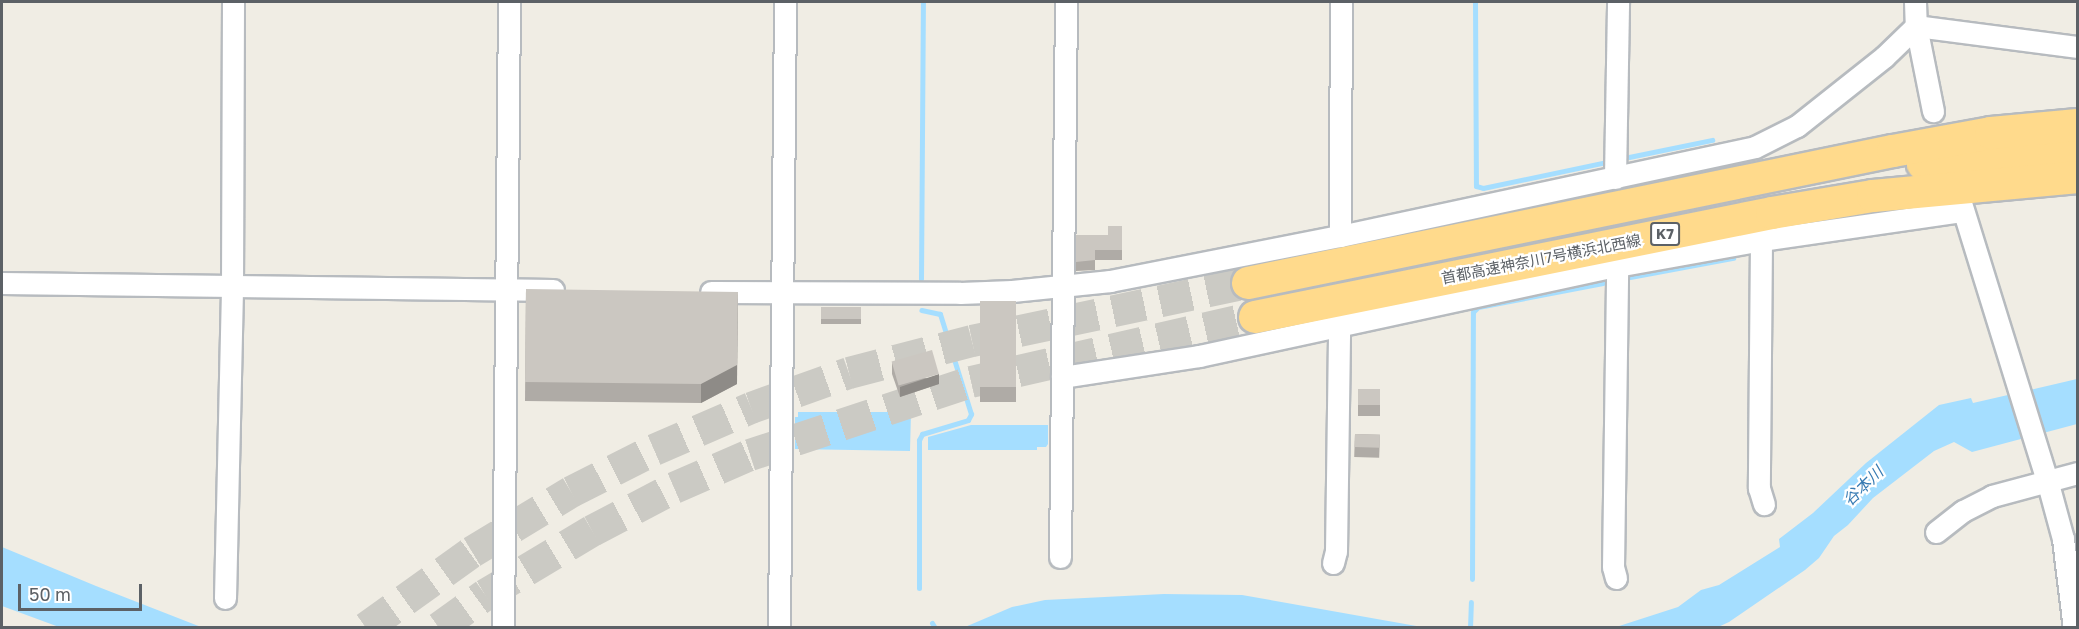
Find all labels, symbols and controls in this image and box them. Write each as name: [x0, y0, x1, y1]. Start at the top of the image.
road number: K7: [1650, 223, 1680, 245]
street label: 首都高速神奈川7号横浜北西線: [1440, 231, 1642, 287]
water label: 谷本川: [1839, 462, 1887, 510]
scale bar: [21, 572, 146, 610]
text: 50 m: [29, 583, 71, 605]

